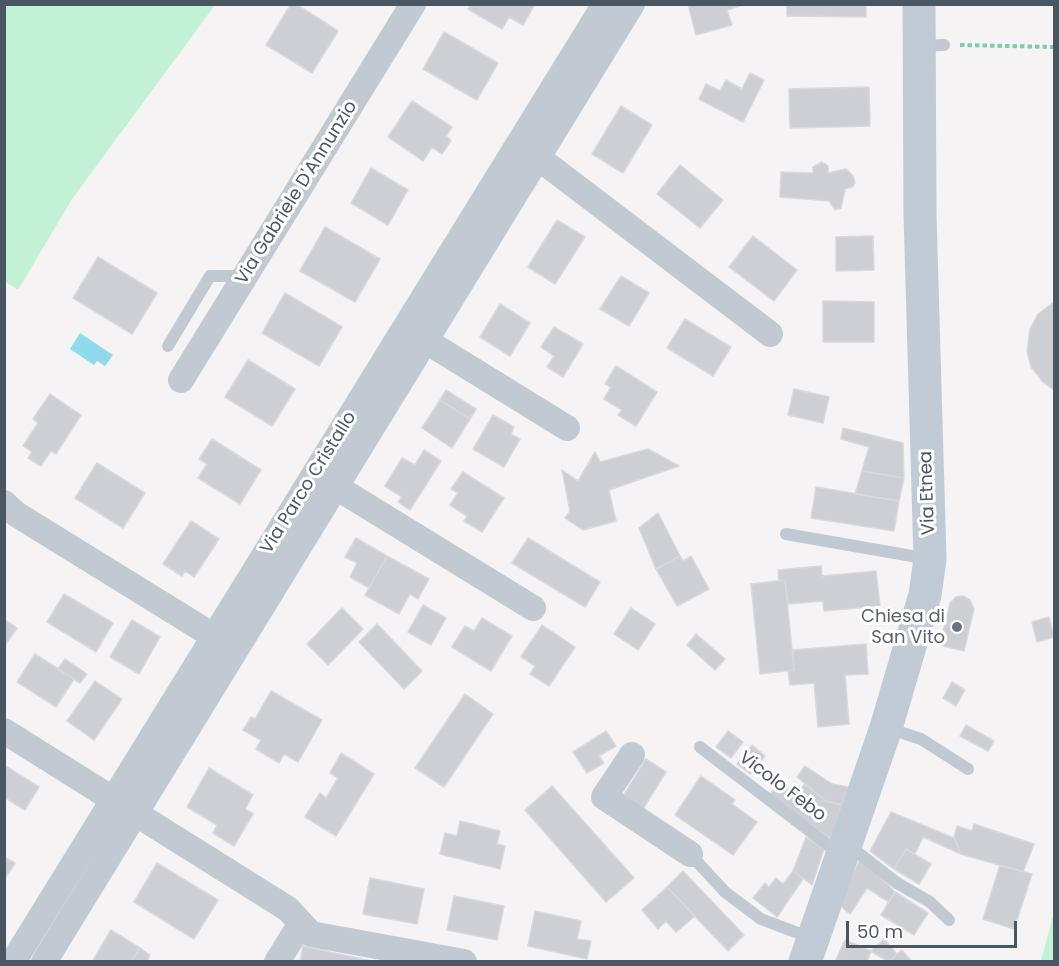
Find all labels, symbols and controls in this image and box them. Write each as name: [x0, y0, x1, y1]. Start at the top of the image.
street label: Via Gabriele D'Annunzio: [232, 97, 362, 289]
street label: Via Parco Cristallo: [256, 408, 362, 558]
street label: Via Etnea: [916, 451, 940, 535]
place label: Chiesa di San Vito: [861, 606, 945, 648]
marker: Chiesa di San Vito: [950, 620, 964, 634]
street label: Vicolo Febo: [734, 747, 830, 827]
scale bar: [849, 909, 1020, 947]
text: 50 m: [857, 919, 903, 944]

